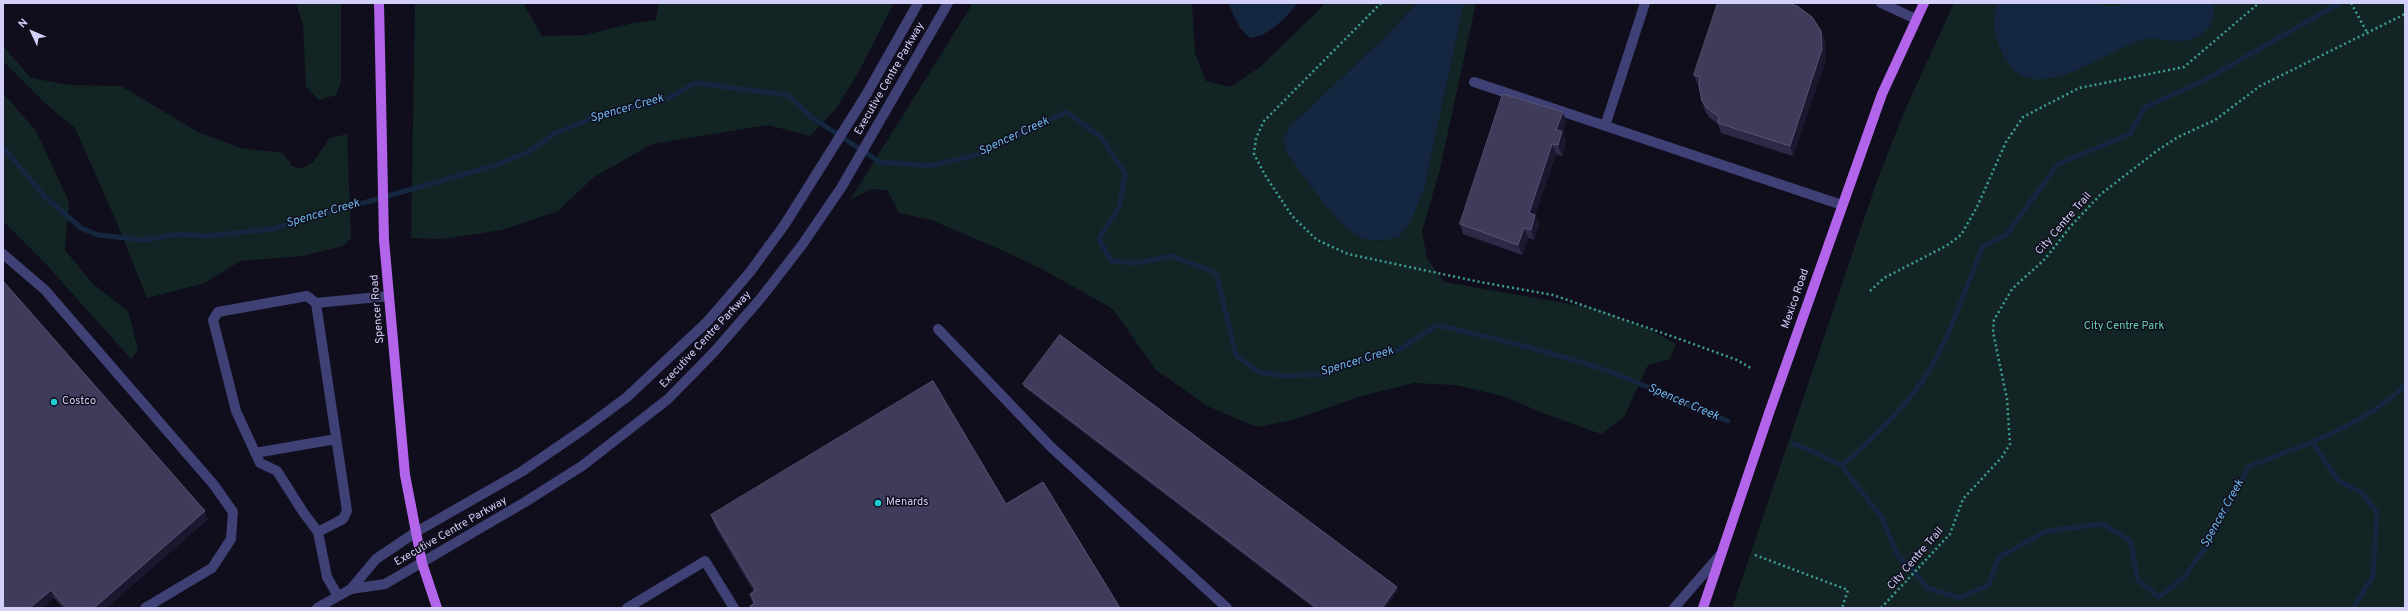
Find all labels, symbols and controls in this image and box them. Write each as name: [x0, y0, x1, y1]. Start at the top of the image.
north arrow: [12, 12, 52, 52]
text: N: [16, 16, 31, 31]
street label: Executive Centre Parkway: [852, 20, 928, 138]
water label: Spencer Creek: [589, 92, 665, 126]
water label: Spencer Creek: [977, 114, 1051, 160]
street label: City Centre Trail: [2033, 190, 2095, 258]
water label: Spencer Creek: [285, 197, 361, 231]
street label: Mexico Road: [1780, 267, 1812, 331]
street label: Spencer Road: [368, 274, 388, 344]
street label: Executive Centre Parkway: [658, 289, 754, 391]
park label: City Centre Park: [2084, 320, 2164, 334]
water label: Spencer Creek: [1319, 344, 1395, 380]
water label: Spencer Creek: [1645, 382, 1721, 424]
place label: Costco: [62, 395, 96, 409]
marker: Costco: [49, 397, 59, 407]
water label: Spencer Creek: [2198, 477, 2248, 551]
street label: Executive Centre Parkway: [392, 494, 510, 570]
place label: Menards: [886, 496, 928, 510]
marker: Menards: [873, 498, 883, 508]
street label: City Centre Trail: [1885, 525, 1947, 593]

